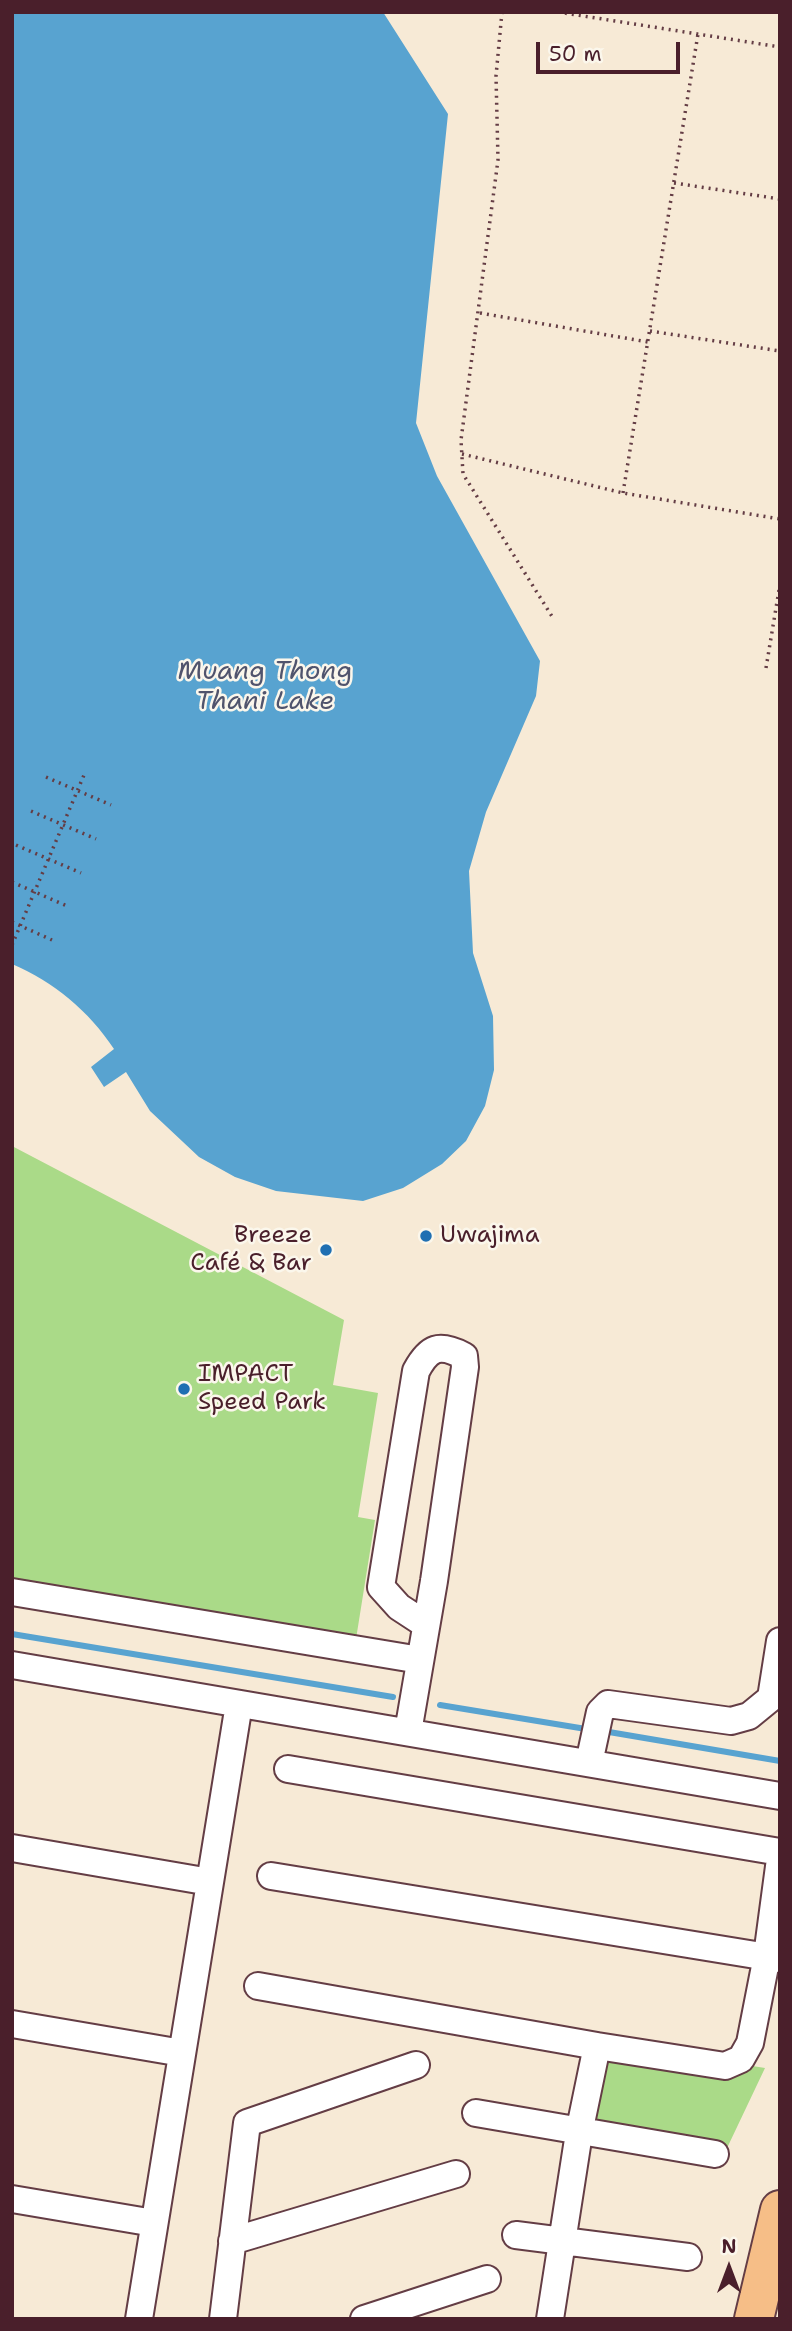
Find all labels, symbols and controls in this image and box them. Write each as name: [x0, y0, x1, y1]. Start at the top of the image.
scale bar: [540, 28, 684, 72]
text: 50 m: [549, 40, 602, 68]
water label: Muang Thong Thani Lake: [178, 656, 352, 718]
place label: Breeze Café & Bar: [190, 1222, 312, 1278]
place label: Uwajima: [440, 1222, 540, 1250]
marker: Uwajima: [418, 1228, 434, 1244]
marker: Breeze Café & Bar: [318, 1242, 334, 1258]
place label: IMPACT Speed Park: [198, 1361, 326, 1417]
marker: IMPACT Speed Park: [176, 1381, 192, 1397]
north arrow: [694, 2233, 764, 2303]
text: N: [721, 2234, 737, 2259]

